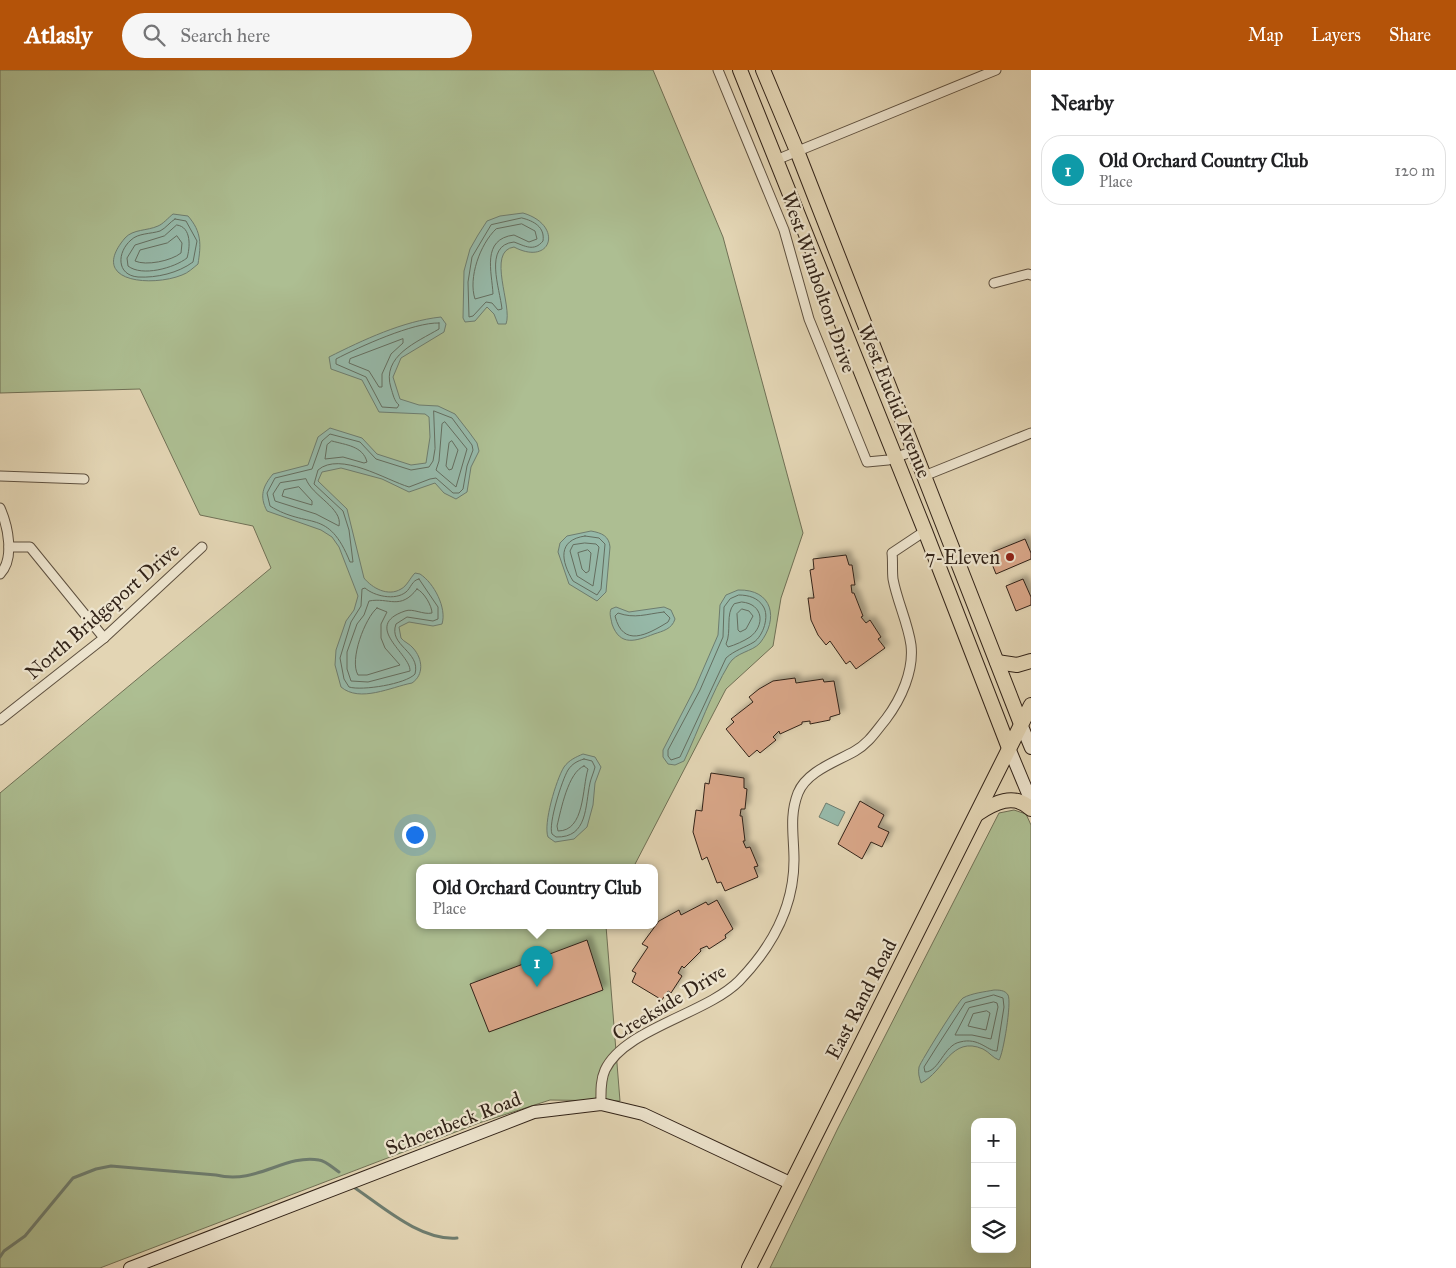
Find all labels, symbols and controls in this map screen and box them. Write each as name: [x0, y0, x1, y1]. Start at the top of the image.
search box: [122, 13, 472, 58]
text: Atlasly: [25, 20, 92, 50]
icon: search: [140, 21, 168, 49]
text: Search here: [180, 24, 270, 47]
text: Map: [1248, 24, 1283, 46]
text: Layers: [1311, 24, 1361, 46]
text: Share: [1389, 24, 1431, 46]
text: Nearby: [1051, 90, 1114, 116]
text: Old Orchard Country Club: [1099, 149, 1308, 172]
text: 1: [1065, 161, 1071, 180]
text: 120 m: [1395, 161, 1435, 180]
text: Place: [1099, 172, 1133, 191]
street label: West Wimbolton Drive: [777, 188, 861, 376]
street label: West Euclid Avenue: [853, 321, 937, 481]
street label: North Bridgeport Drive: [20, 538, 184, 685]
place label: 7-Eleven: [925, 545, 1000, 569]
marker: 7-Eleven: [1004, 551, 1016, 563]
your location: [402, 822, 428, 848]
popup: [416, 864, 658, 929]
text: Old Orchard Country Club: [432, 876, 642, 899]
text: Place: [432, 899, 466, 918]
street label: East Rand Road: [820, 935, 902, 1063]
pin: 1: [521, 946, 553, 987]
street label: Creekside Drive: [608, 959, 730, 1045]
street label: Schoenbeck Road: [382, 1086, 524, 1160]
map controls: [971, 1118, 1016, 1253]
button: +: [971, 1118, 1016, 1163]
button: −: [971, 1163, 1016, 1208]
button: layers: [971, 1208, 1016, 1253]

